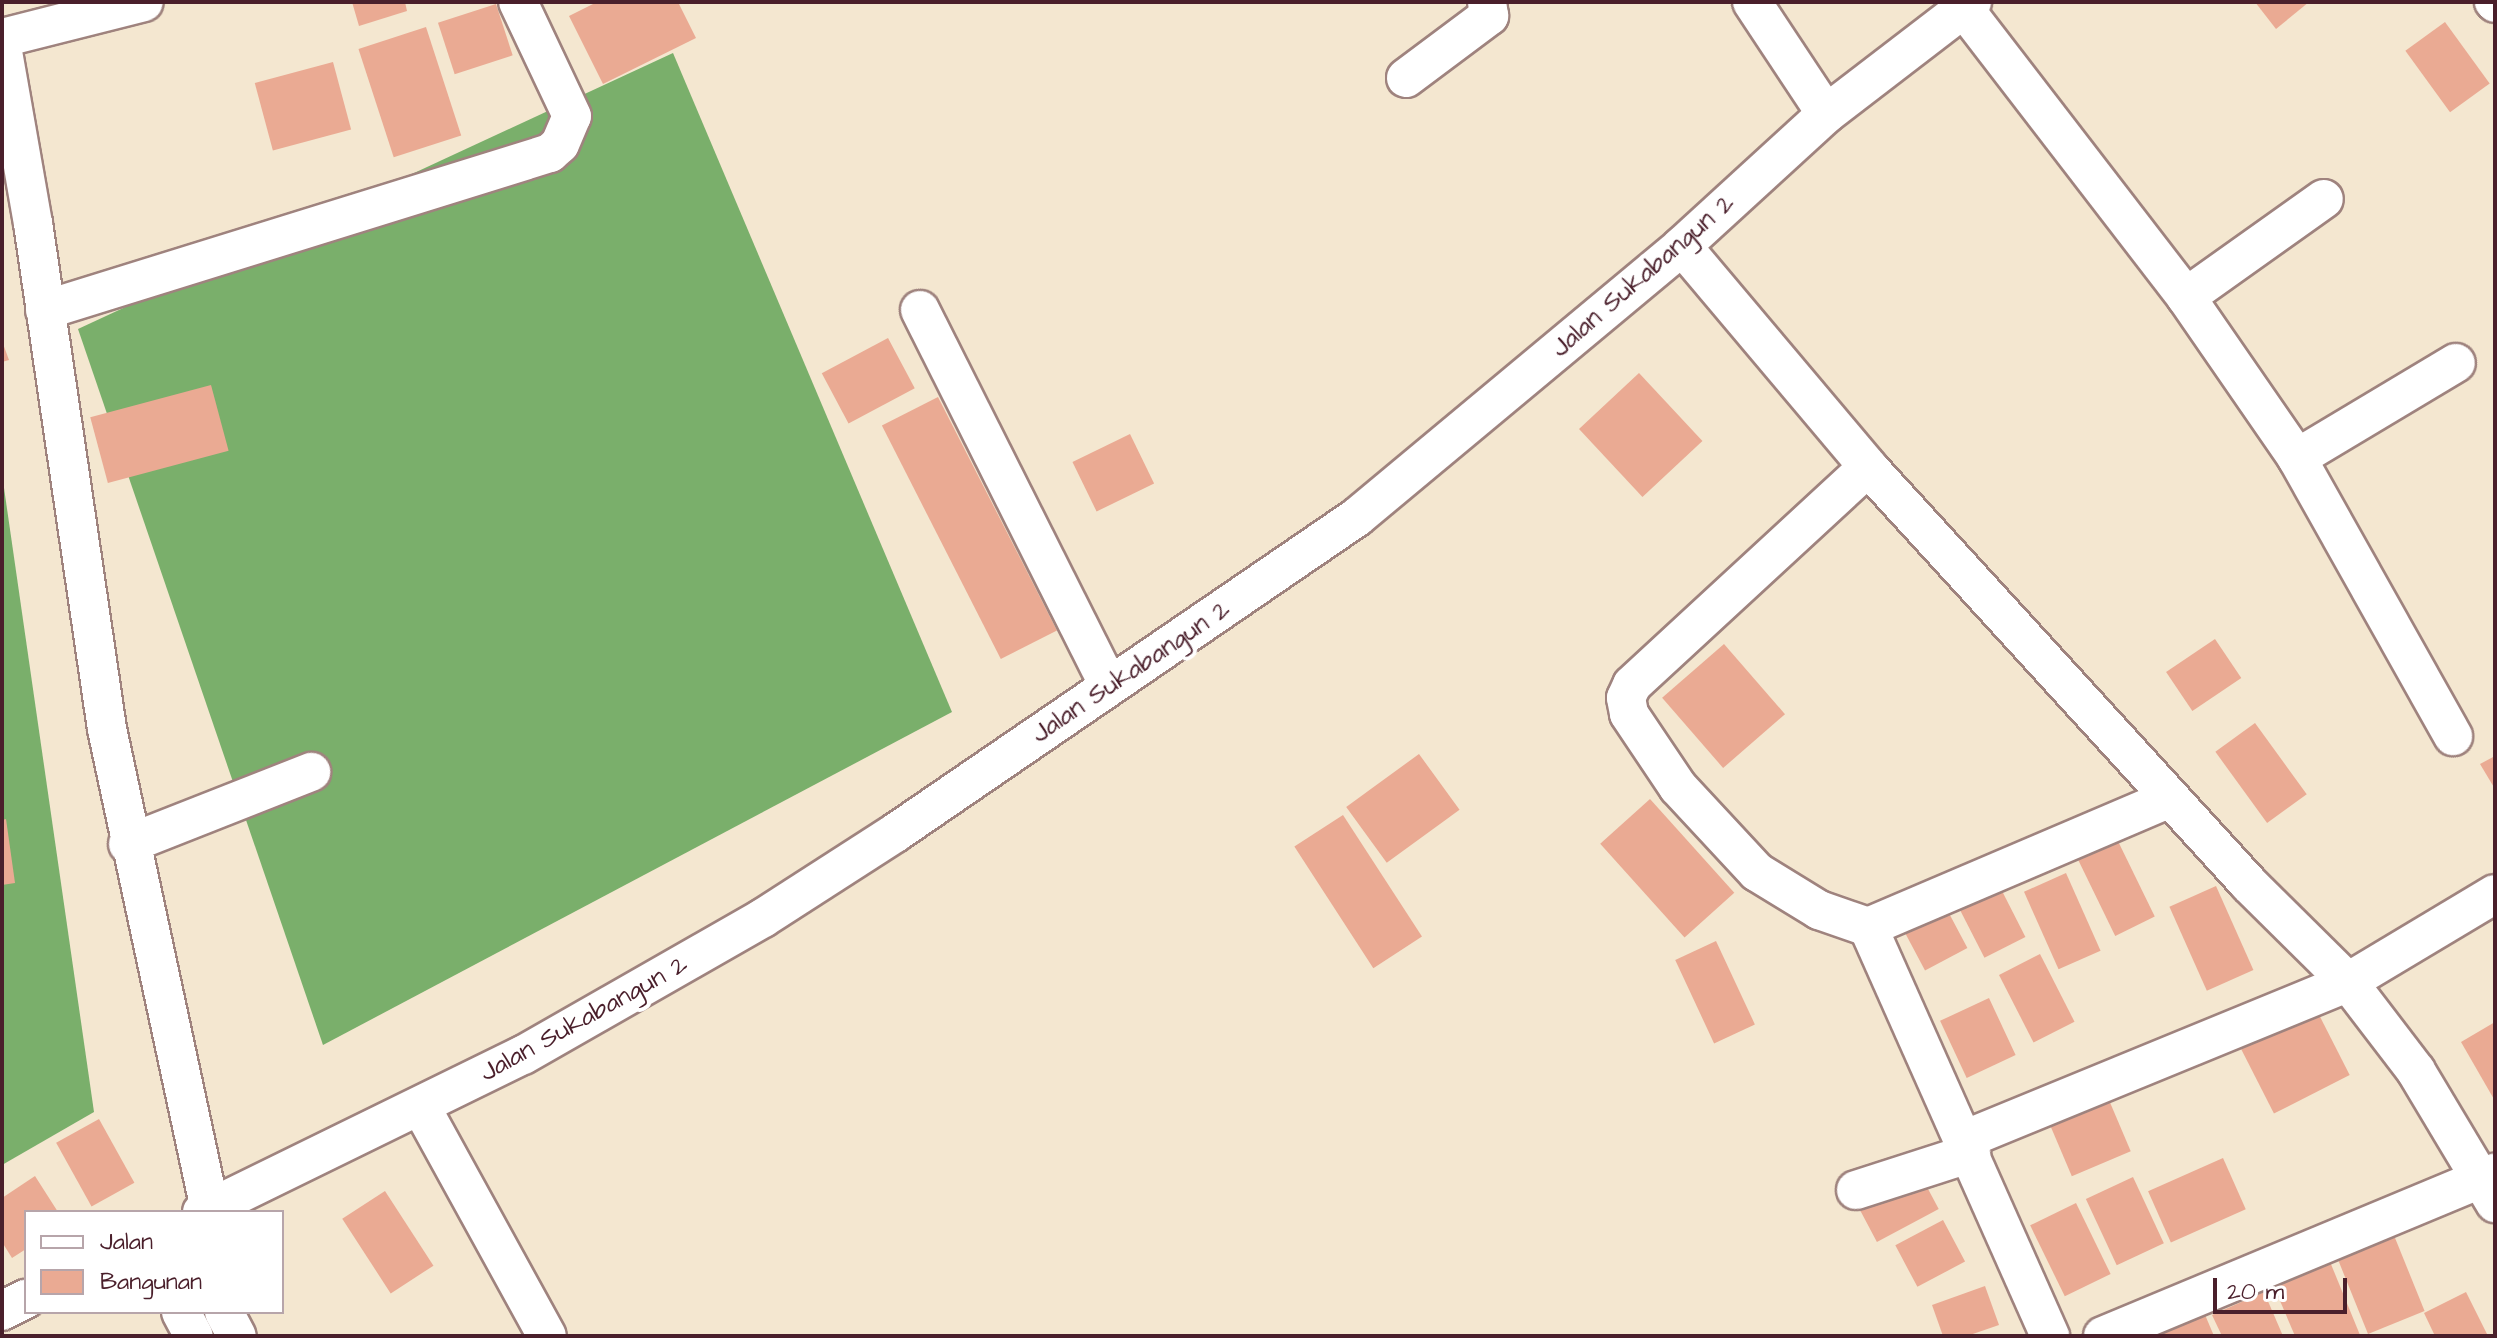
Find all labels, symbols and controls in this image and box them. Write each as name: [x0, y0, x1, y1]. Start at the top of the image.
street label: Jalan Sukabangun 2: [1545, 188, 1741, 364]
street label: Jalan Sukabangun 2: [1026, 594, 1236, 750]
street label: Jalan Sukabangun 2: [475, 949, 693, 1089]
legend: [24, 1210, 284, 1314]
text: Jalan: [100, 1225, 153, 1259]
scale bar: [2217, 1262, 2351, 1312]
text: Bangunan: [100, 1265, 202, 1299]
text: 20 m: [2227, 1275, 2284, 1309]

